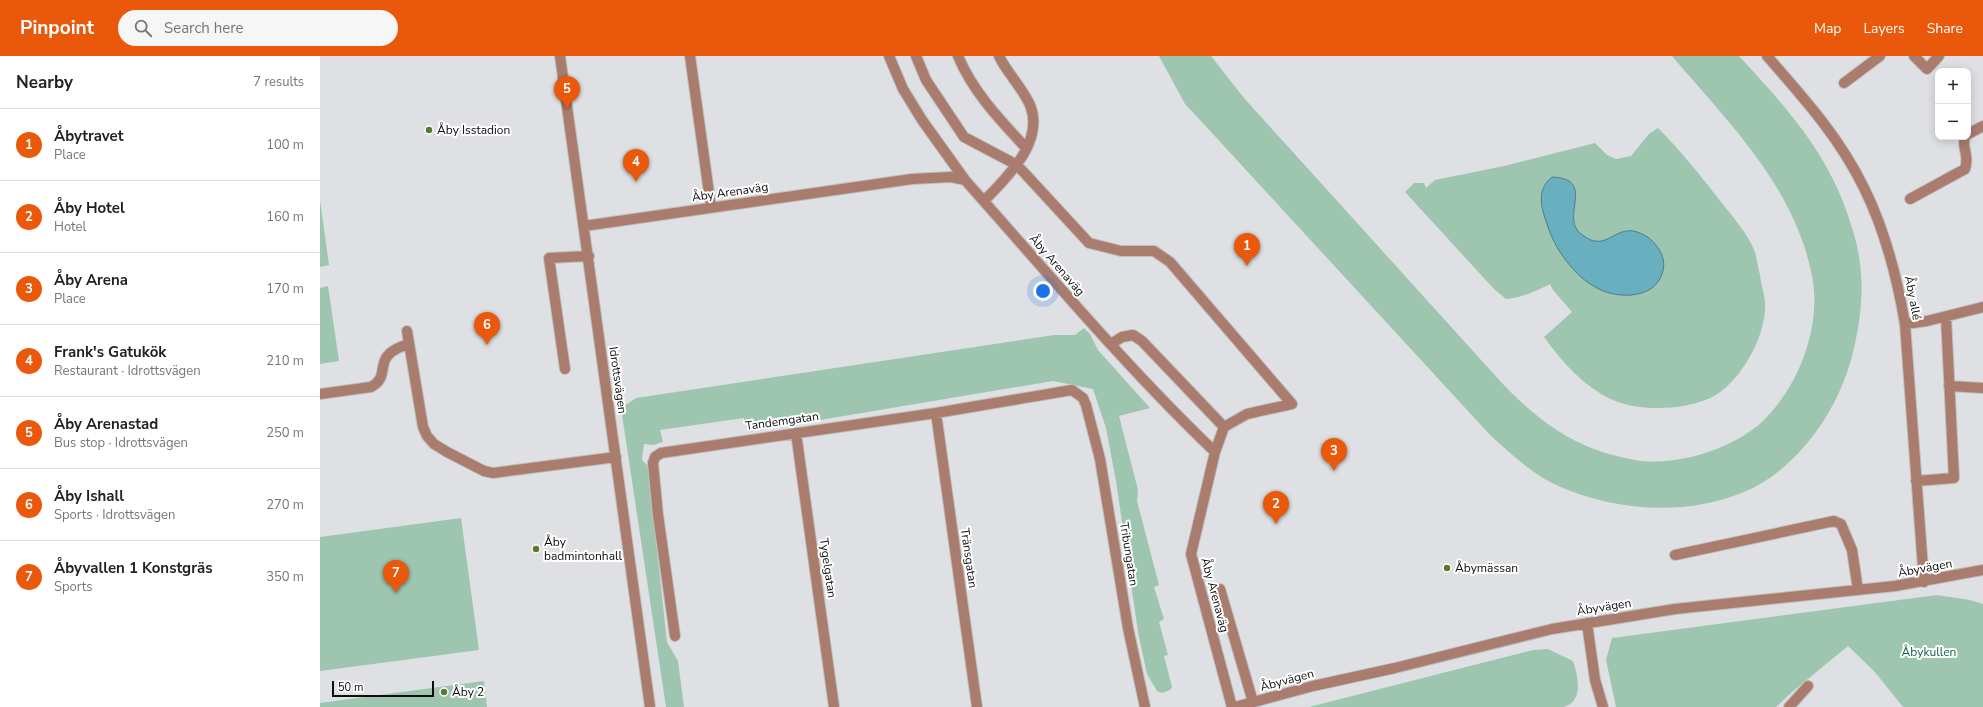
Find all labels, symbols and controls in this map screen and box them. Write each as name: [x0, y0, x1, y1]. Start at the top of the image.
search box: [118, 10, 398, 46]
text: Pinpoint: [20, 15, 94, 41]
icon: search: [132, 17, 154, 39]
text: Search here: [164, 18, 243, 38]
text: Map: [1814, 19, 1841, 38]
text: Layers: [1863, 19, 1905, 38]
text: Share: [1927, 19, 1963, 38]
map controls: [1935, 68, 1971, 140]
button: +: [1935, 68, 1971, 104]
text: Nearby: [16, 71, 73, 94]
text: 7 results: [253, 73, 304, 91]
pin: 5: [554, 76, 580, 109]
button: −: [1935, 104, 1971, 140]
place label: Åby Isstadion: [437, 122, 510, 138]
marker: Åby Isstadion: [424, 125, 434, 135]
text: Åbytravet: [54, 126, 123, 146]
text: 1: [25, 136, 33, 154]
text: 100 m: [266, 136, 304, 154]
text: Place: [54, 146, 86, 164]
pin: 4: [623, 149, 649, 182]
street label: Åby Arenaväg: [691, 179, 769, 205]
text: Åby Hotel: [54, 198, 125, 218]
text: 2: [25, 208, 33, 226]
text: 160 m: [266, 208, 304, 226]
text: Hotel: [54, 218, 86, 236]
street label: Åby Arenaväg: [1026, 231, 1088, 299]
pin: 1: [1234, 233, 1260, 266]
text: Åby Arena: [54, 270, 128, 290]
street label: Åby allé: [1901, 275, 1925, 321]
text: 3: [25, 280, 33, 298]
text: 170 m: [266, 280, 304, 298]
your location: [1033, 281, 1053, 301]
text: Place: [54, 290, 86, 308]
pin: 6: [474, 312, 500, 345]
text: Frank's Gatukök: [54, 342, 166, 362]
street label: Idrottsvägen: [605, 345, 631, 415]
text: 4: [25, 352, 33, 370]
text: 210 m: [266, 352, 304, 370]
text: Restaurant · Idrottsvägen: [54, 362, 201, 380]
street label: Tandemgatan: [744, 408, 820, 434]
text: Åby Arenastad: [54, 414, 158, 434]
text: 5: [25, 424, 33, 442]
text: 250 m: [266, 424, 304, 442]
text: Bus stop · Idrottsvägen: [54, 434, 188, 452]
pin: 3: [1321, 438, 1347, 471]
text: Åby Ishall: [54, 486, 124, 506]
pin: 2: [1263, 491, 1289, 524]
text: 6: [25, 496, 33, 514]
text: 270 m: [266, 496, 304, 514]
text: Sports · Idrottsvägen: [54, 506, 175, 524]
street label: Tribungatan: [1116, 521, 1142, 587]
street label: Tränsgatan: [957, 527, 981, 589]
place label: Åby badmintonhall: [544, 534, 623, 564]
street label: Tygelgatan: [816, 537, 840, 599]
marker: Åby badmintonhall: [531, 544, 541, 554]
street label: Åbyvägen: [1897, 555, 1953, 581]
street label: Åby Arenaväg: [1197, 556, 1233, 634]
text: Åbyvallen 1 Konstgräs: [54, 558, 212, 578]
pin: 7: [383, 560, 409, 593]
place label: Åbymässan: [1455, 560, 1518, 576]
marker: Åbymässan: [1442, 563, 1452, 573]
text: 7: [25, 568, 33, 586]
text: 350 m: [266, 568, 304, 586]
text: Sports: [54, 578, 93, 596]
street label: Åbyvägen: [1576, 595, 1632, 619]
park label: Åbykullen: [1902, 644, 1956, 660]
street label: Åbyvägen: [1259, 665, 1315, 695]
scale bar: [332, 679, 434, 698]
text: 50 m: [338, 680, 363, 695]
place label: Åby 2: [452, 684, 484, 700]
marker: Åby 2: [439, 687, 449, 697]

